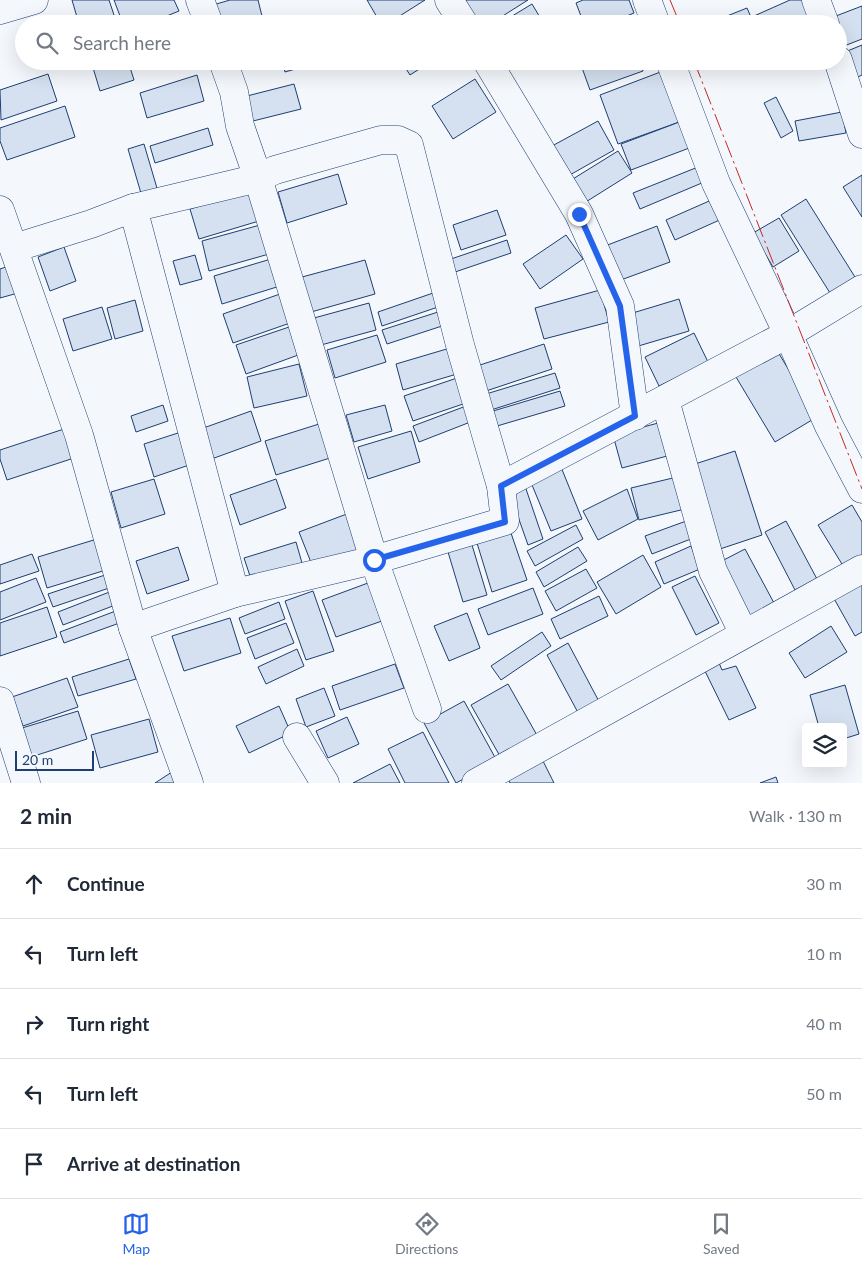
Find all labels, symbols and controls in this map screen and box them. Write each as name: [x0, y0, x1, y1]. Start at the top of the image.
search box: [15, 15, 847, 70]
icon: search: [33, 29, 61, 57]
text: Search here: [73, 31, 171, 54]
route end: [568, 203, 591, 226]
route start: [363, 549, 386, 572]
map controls: [802, 723, 847, 768]
button: layers: [802, 723, 847, 768]
scale bar: [15, 748, 94, 771]
text: 20 m: [22, 751, 53, 768]
text: 2 min: [20, 803, 72, 828]
text: Walk · 130 m: [749, 806, 842, 825]
icon: ahead: [20, 870, 48, 898]
text: Continue: [67, 872, 145, 895]
text: 30 m: [806, 874, 842, 893]
icon: left: [20, 940, 48, 968]
text: Turn left: [67, 942, 138, 965]
text: 10 m: [806, 944, 842, 963]
icon: right: [20, 1010, 48, 1038]
text: Turn right: [67, 1012, 149, 1035]
text: 40 m: [806, 1014, 842, 1033]
icon: left: [20, 1080, 48, 1108]
text: Turn left: [67, 1082, 138, 1105]
text: 50 m: [806, 1084, 842, 1103]
icon: arrive: [20, 1150, 48, 1178]
text: Arrive at destination: [67, 1152, 240, 1175]
tab: Map: [122, 1210, 150, 1257]
tab: Directions: [395, 1210, 458, 1257]
tab: Saved: [703, 1210, 740, 1257]

